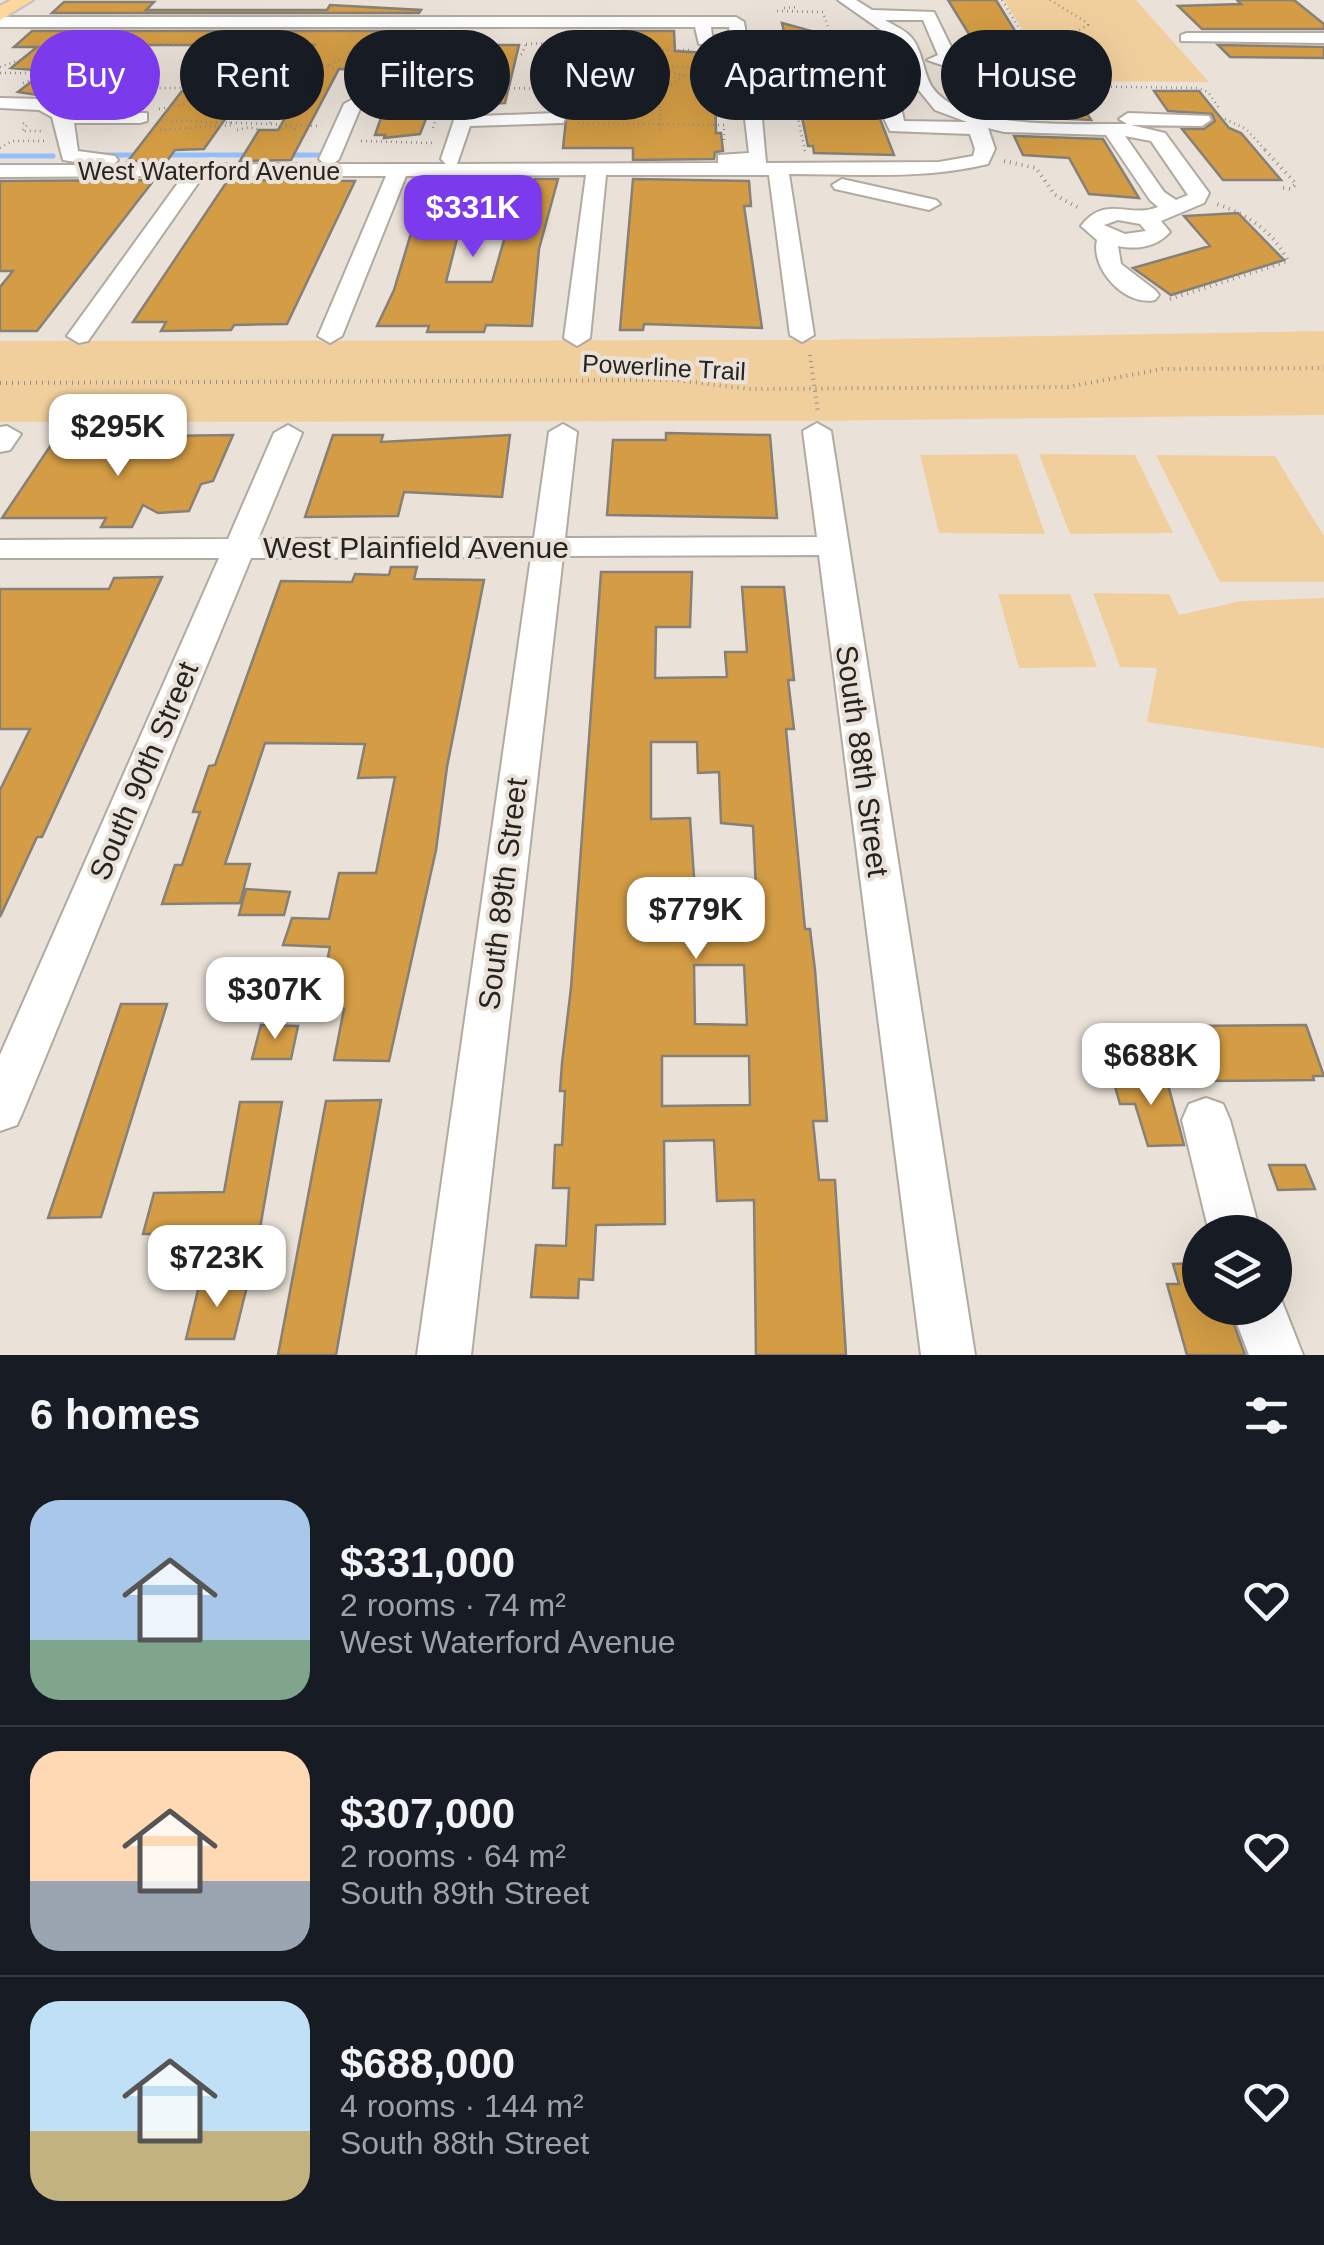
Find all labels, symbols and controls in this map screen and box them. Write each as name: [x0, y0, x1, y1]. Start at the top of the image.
chip: Buy: [30, 30, 160, 120]
chip: Rent: [180, 30, 324, 120]
chip: Filters: [344, 30, 510, 120]
chip: New: [530, 30, 670, 120]
chip: Apartment: [690, 30, 921, 120]
chip: House: [941, 30, 1112, 120]
street label: West Waterford Avenue: [78, 157, 340, 185]
pin: $331K: [403, 175, 543, 260]
text: $331K: [426, 189, 520, 225]
street label: Powerline Trail: [581, 349, 747, 385]
pin: $295K: [48, 394, 188, 479]
text: $295K: [71, 408, 165, 444]
street label: West Plainfield Avenue: [263, 531, 569, 564]
street label: South 88th Street: [830, 643, 895, 879]
street label: South 90th Street: [83, 656, 205, 885]
street label: South 89th Street: [472, 775, 533, 1012]
pin: $779K: [626, 877, 766, 962]
text: $779K: [649, 891, 743, 927]
pin: $307K: [205, 957, 345, 1042]
text: $307K: [228, 971, 322, 1007]
pin: $688K: [1081, 1023, 1221, 1108]
text: $688K: [1104, 1037, 1198, 1073]
map controls: [1182, 1215, 1292, 1325]
button: layers: [1182, 1215, 1292, 1325]
pin: $723K: [147, 1225, 287, 1310]
text: $723K: [170, 1239, 264, 1275]
icon: filters: [1239, 1388, 1294, 1443]
text: 6 homes: [30, 1391, 200, 1438]
text: $331,000: [340, 1539, 515, 1586]
icon: home: [110, 1540, 230, 1660]
icon: heart: [1239, 1573, 1294, 1628]
text: 2 rooms · 74 m²: [340, 1587, 566, 1623]
text: West Waterford Avenue: [340, 1624, 676, 1660]
text: $307,000: [340, 1790, 515, 1837]
icon: home: [110, 1791, 230, 1911]
icon: heart: [1239, 1824, 1294, 1879]
text: 2 rooms · 64 m²: [340, 1838, 566, 1874]
text: South 89th Street: [340, 1875, 589, 1911]
text: $688,000: [340, 2040, 515, 2087]
icon: home: [110, 2041, 230, 2161]
icon: heart: [1239, 2074, 1294, 2129]
text: 4 rooms · 144 m²: [340, 2088, 584, 2124]
text: South 88th Street: [340, 2125, 589, 2161]

